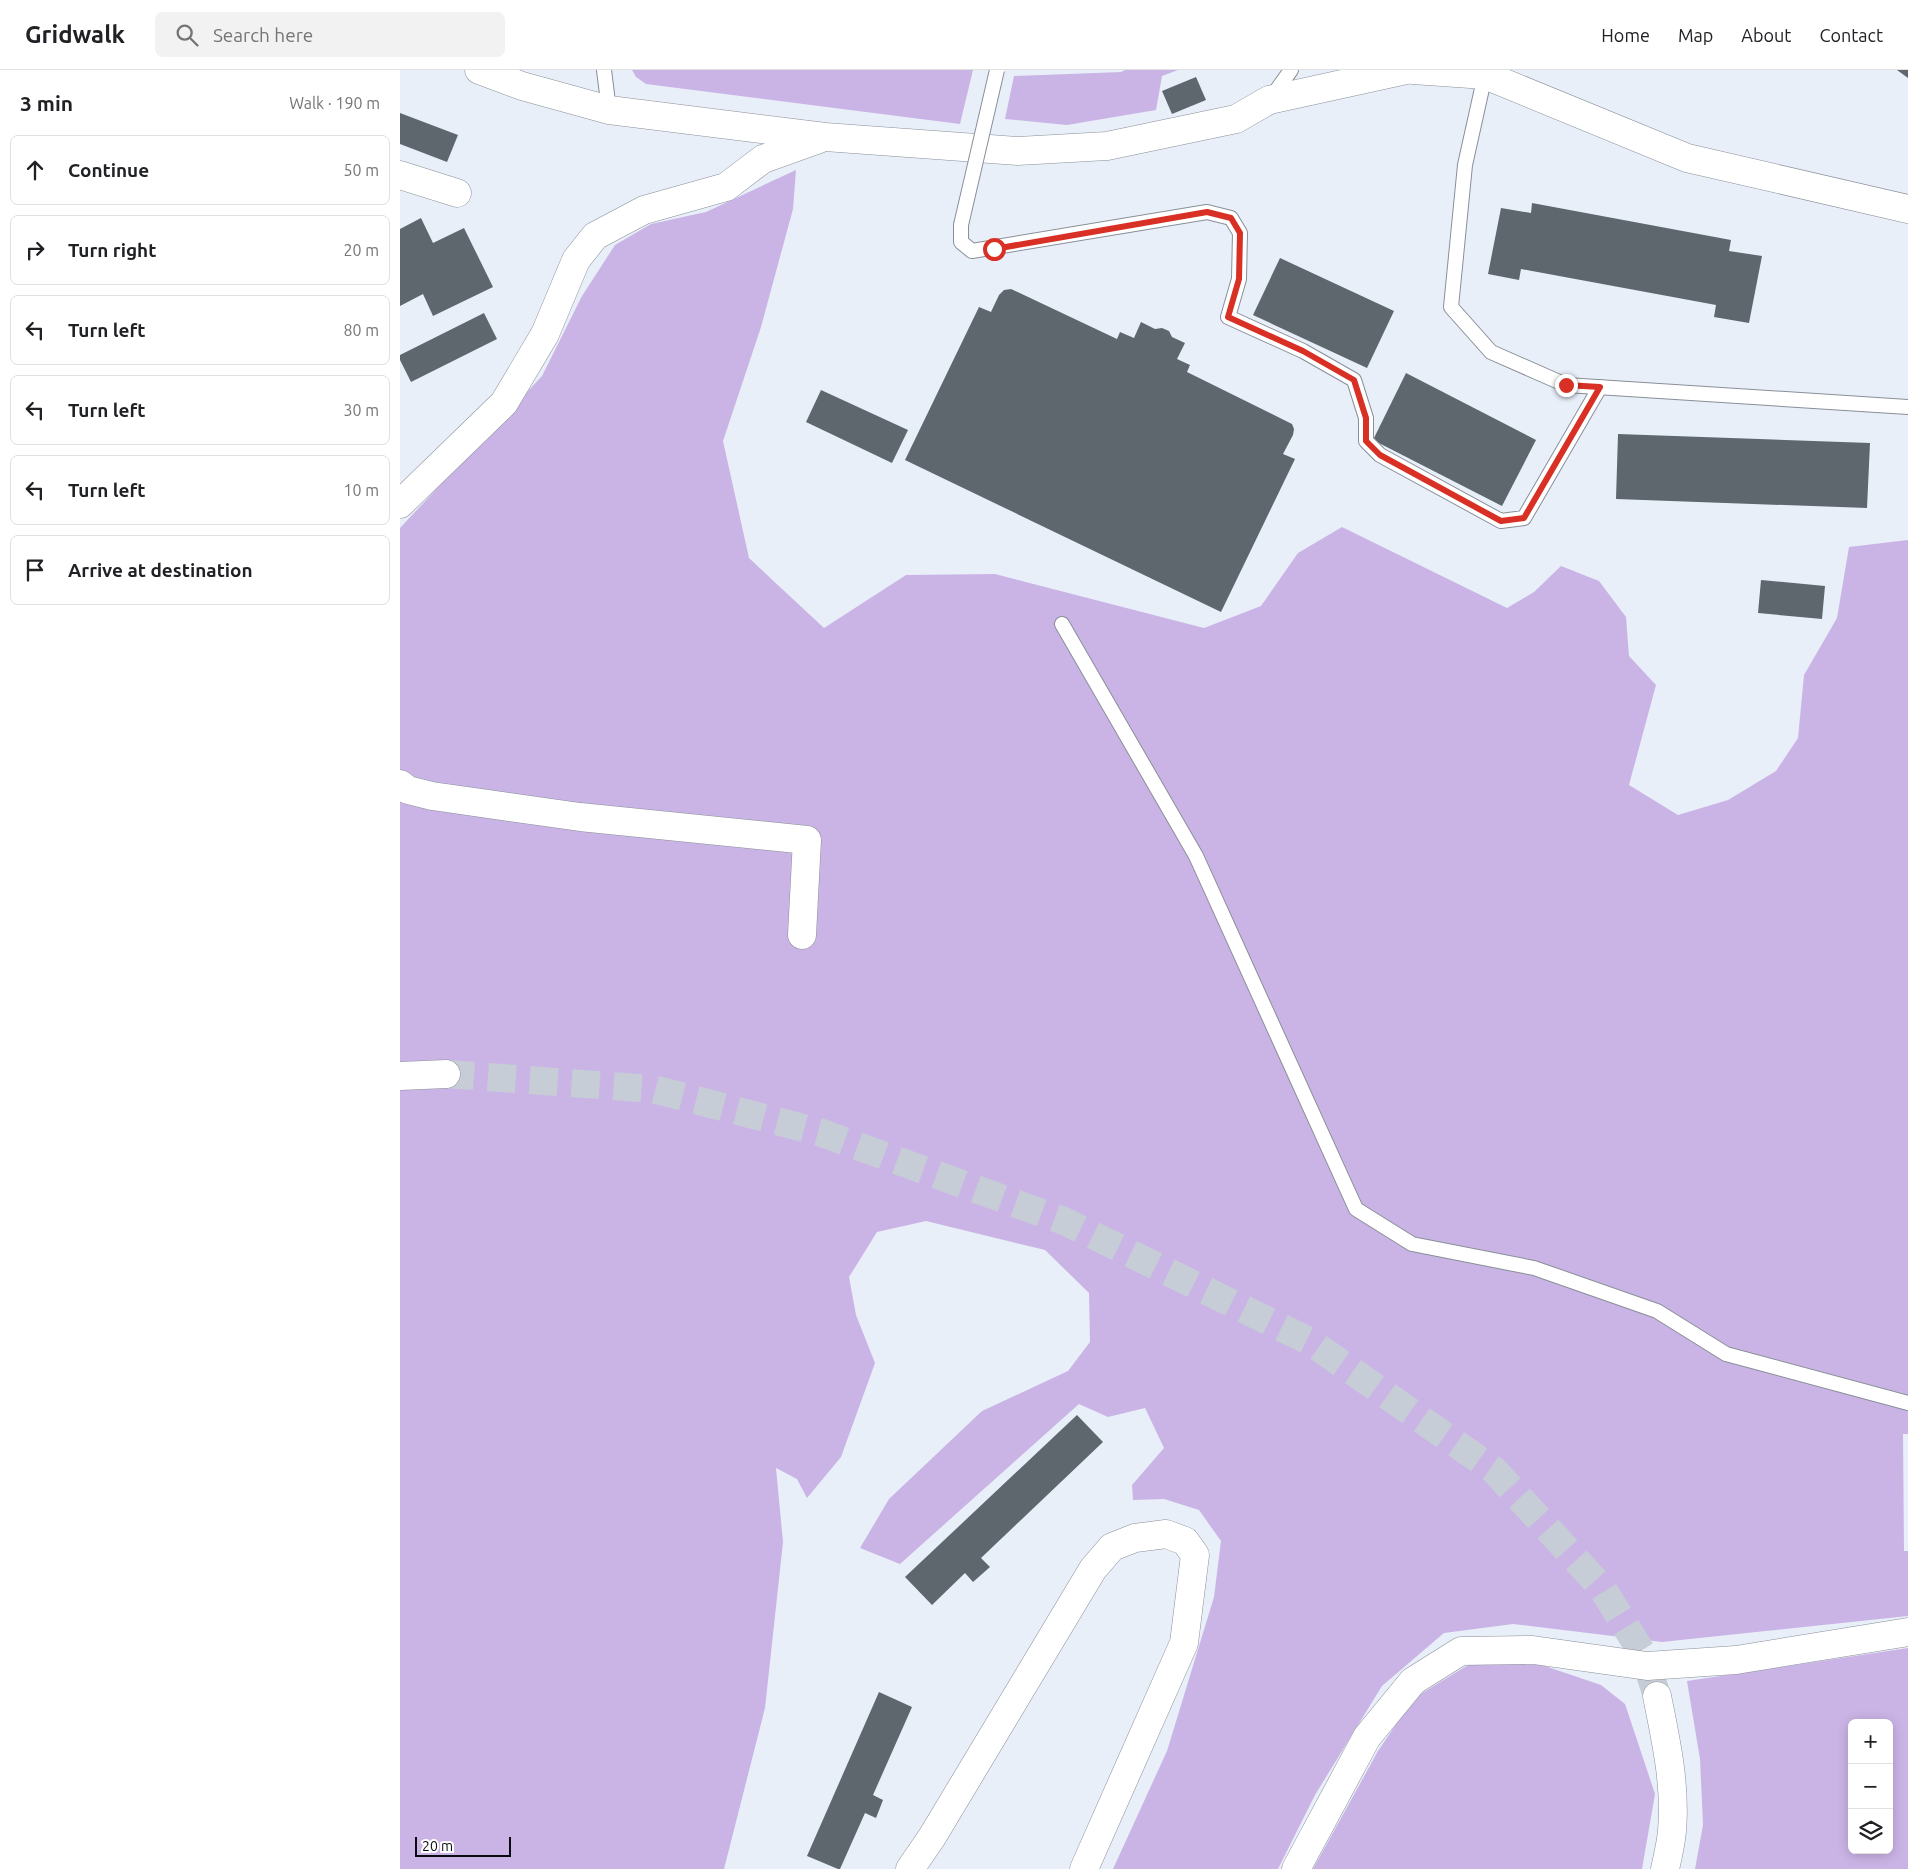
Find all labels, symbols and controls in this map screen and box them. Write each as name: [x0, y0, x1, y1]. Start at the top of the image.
search box: [155, 12, 505, 57]
text: Gridwalk: [25, 21, 125, 48]
icon: search: [173, 21, 201, 49]
text: Search here: [213, 24, 313, 46]
text: Home: [1601, 25, 1650, 45]
text: Map: [1678, 25, 1713, 45]
text: About: [1741, 25, 1791, 45]
text: Contact: [1819, 25, 1883, 45]
text: 3 min: [20, 91, 73, 115]
text: Walk · 190 m: [289, 94, 380, 112]
icon: ahead: [21, 156, 49, 184]
text: Continue: [68, 159, 149, 181]
text: 50 m: [343, 161, 379, 179]
icon: right: [21, 236, 49, 264]
route start: [983, 238, 1006, 261]
text: Turn right: [68, 239, 156, 261]
text: 20 m: [343, 241, 379, 259]
icon: left: [21, 316, 49, 344]
text: Turn left: [68, 319, 146, 341]
text: 80 m: [343, 321, 379, 339]
route end: [1555, 374, 1578, 397]
icon: left: [21, 396, 49, 424]
text: Turn left: [68, 399, 146, 421]
text: 30 m: [343, 401, 379, 419]
icon: left: [21, 476, 49, 504]
text: Turn left: [68, 479, 146, 501]
text: 10 m: [343, 481, 379, 499]
icon: arrive: [21, 556, 49, 584]
text: Arrive at destination: [68, 559, 253, 581]
map controls: [1848, 1719, 1893, 1854]
button: +: [1848, 1719, 1893, 1764]
button: −: [1848, 1764, 1893, 1809]
button: layers: [1848, 1809, 1893, 1854]
scale bar: [415, 1834, 511, 1857]
text: 20 m: [422, 1838, 453, 1854]

